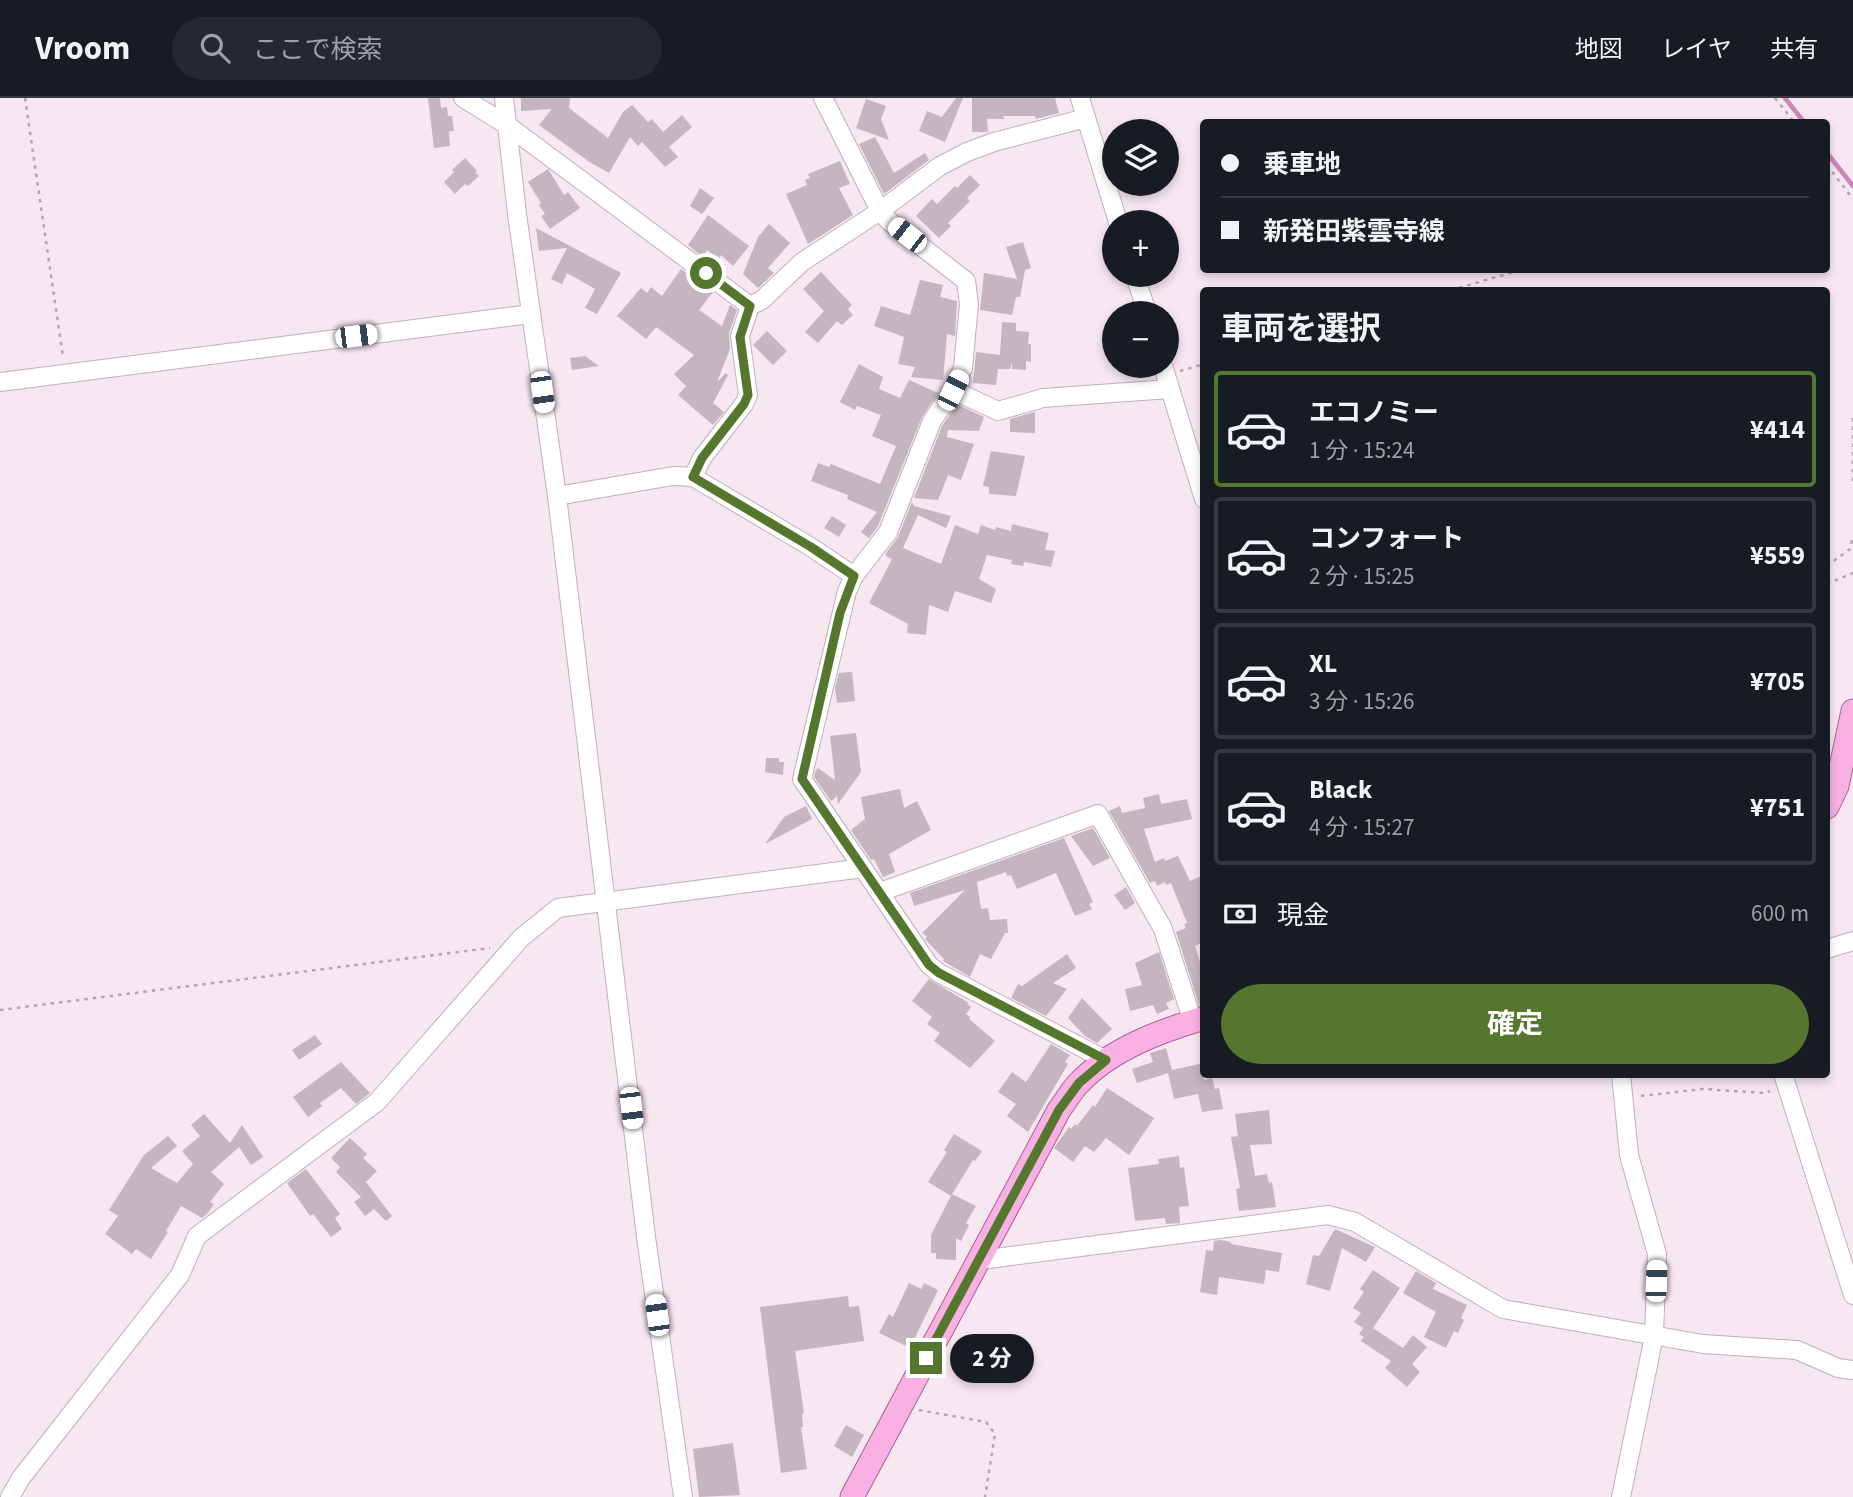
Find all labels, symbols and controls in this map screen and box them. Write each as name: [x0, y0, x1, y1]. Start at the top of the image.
search box: [172, 17, 662, 80]
text: Vroom: [35, 25, 130, 72]
icon: search: [196, 29, 234, 67]
text: ここで検索: [252, 31, 382, 68]
text: 地図: [1575, 32, 1623, 67]
text: レイヤ: [1661, 32, 1732, 67]
text: 共有: [1770, 32, 1818, 67]
map controls: [1102, 119, 1179, 378]
button: layers: [1102, 119, 1179, 196]
text: 乗車地: [1263, 146, 1341, 183]
button: +: [1102, 210, 1179, 287]
text: 新発田紫雲寺線: [1263, 213, 1445, 250]
car: [884, 214, 931, 256]
route start: [690, 257, 722, 289]
button: −: [1102, 301, 1179, 378]
text: 車両を選択: [1221, 306, 1381, 352]
car: [334, 323, 379, 349]
car: [935, 367, 972, 413]
car: [529, 370, 556, 414]
text: エコノミー: [1309, 394, 1439, 431]
icon: car: [1225, 398, 1288, 461]
text: ¥414: [1750, 411, 1805, 448]
text: 1 分 · 15:24: [1309, 434, 1414, 467]
text: コンフォート: [1309, 520, 1464, 557]
icon: car: [1225, 524, 1288, 587]
text: ¥559: [1750, 537, 1805, 574]
text: 2 分 · 15:25: [1309, 560, 1414, 593]
text: XL: [1309, 645, 1337, 682]
icon: car: [1225, 650, 1288, 713]
text: ¥705: [1750, 663, 1805, 700]
text: 3 分 · 15:26: [1309, 685, 1414, 718]
text: Black: [1309, 771, 1372, 808]
icon: car: [1225, 776, 1288, 839]
text: ¥751: [1750, 789, 1805, 826]
text: 4 分 · 15:27: [1309, 811, 1414, 844]
icon: cash: [1221, 895, 1259, 933]
text: 現金: [1277, 897, 1329, 934]
text: 600 m: [1751, 897, 1809, 930]
button: 確定: [1221, 984, 1809, 1064]
car: [619, 1086, 644, 1130]
car: [1645, 1260, 1668, 1302]
car: [644, 1293, 671, 1337]
callout: 2 分: [950, 1334, 1034, 1382]
route end: [910, 1342, 942, 1374]
text: 2 分: [972, 1342, 1012, 1375]

